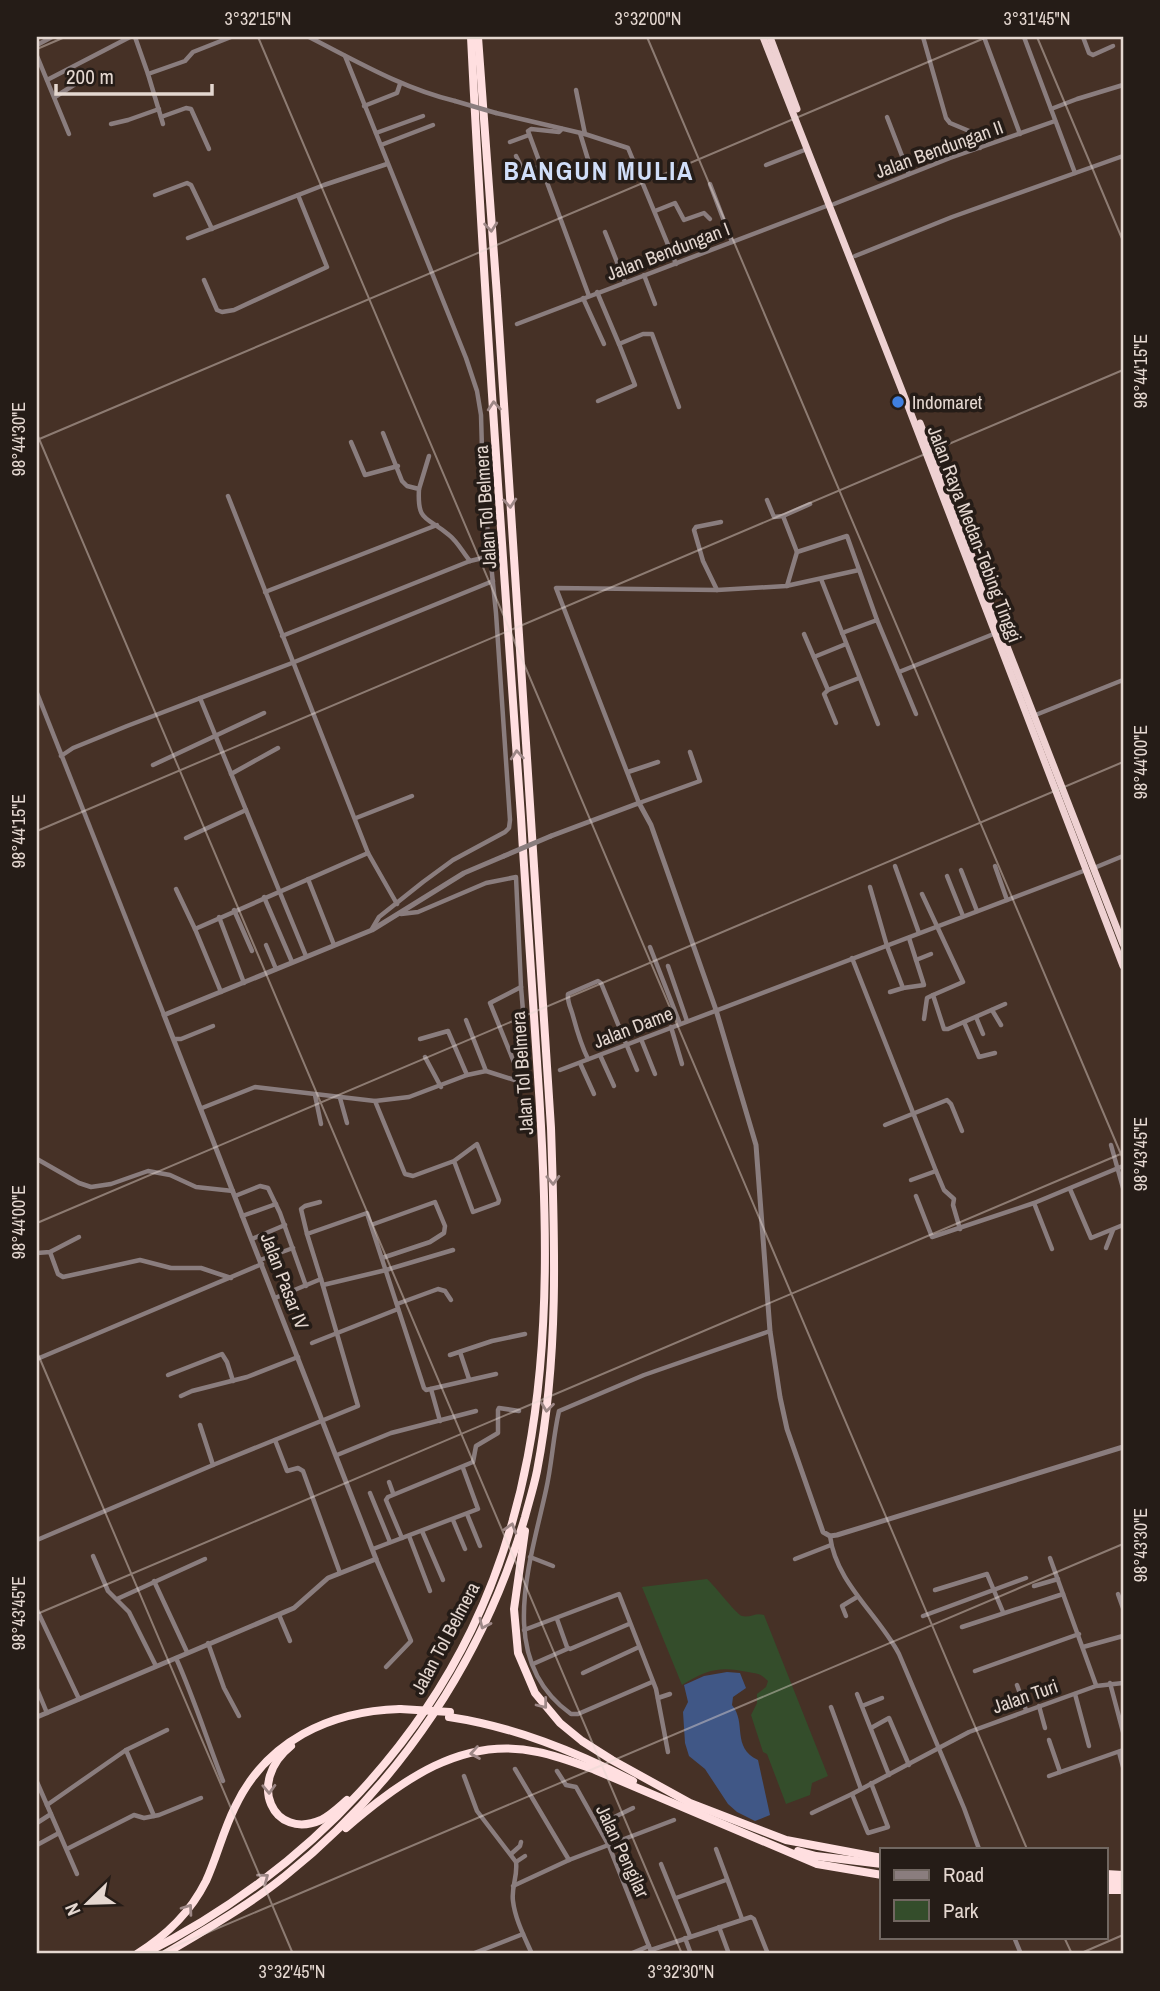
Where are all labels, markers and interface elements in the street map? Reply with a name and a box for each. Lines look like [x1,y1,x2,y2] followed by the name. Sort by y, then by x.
[225,6,291,31] text: 3°32'15"N
[615,6,681,31] text: 3°32'00"N
[1004,6,1070,31] text: 3°31'45"N
[56,52,212,96] scale bar
[66,62,114,91] text: 200 m
[871,114,1007,184] street label: Jalan Bendungan II
[504,153,694,188] district label: BANGUN MULIA
[603,216,733,286] street label: Jalan Bendungan I
[483,222,498,233] one-way arrow
[1128,334,1153,408] text: 98°44'15"E
[912,389,983,415] place label: Indomaret
[890,394,906,410] marker: Indomaret
[486,400,501,411] one-way arrow
[6,402,31,476] text: 98°44'30"E
[922,422,1028,646] street label: Jalan Raya Medan-Tebing Tinggi
[468,444,502,570] street label: Jalan Tol Belmera
[503,498,518,509] one-way arrow
[1128,725,1153,799] text: 98°44'00"E
[509,749,524,760] one-way arrow
[6,794,31,868] text: 98°44'15"E
[590,1000,676,1054] street label: Jalan Dame
[505,1010,539,1136] street label: Jalan Tol Belmera
[1128,1117,1153,1191] text: 98°43'45"E
[545,1174,560,1185] one-way arrow
[6,1185,31,1259] text: 98°44'00"E
[255,1229,316,1334] street label: Jalan Pasar IV
[539,1401,554,1413] one-way arrow
[1128,1508,1153,1582] text: 98°43'30"E
[503,1523,518,1535] one-way arrow
[6,1576,31,1650] text: 98°43'45"E
[405,1577,486,1699] street label: Jalan Tol Belmera
[478,1617,492,1630] one-way arrow
[989,1673,1061,1719] street label: Jalan Turi
[535,1696,548,1709] one-way arrow
[469,1745,480,1760] one-way arrow
[261,1784,276,1795] one-way arrow
[590,1800,656,1902] street label: Jalan Pengilar
[880,1848,1108,1938] legend
[943,1860,984,1889] text: Road
[52,1868,122,1938] north arrow
[256,1874,269,1887] one-way arrow
[943,1896,979,1925] text: Park
[58,1899,87,1920] text: N
[180,1905,192,1917] one-way arrow
[259,1959,325,1984] text: 3°32'45"N
[648,1959,714,1984] text: 3°32'30"N

